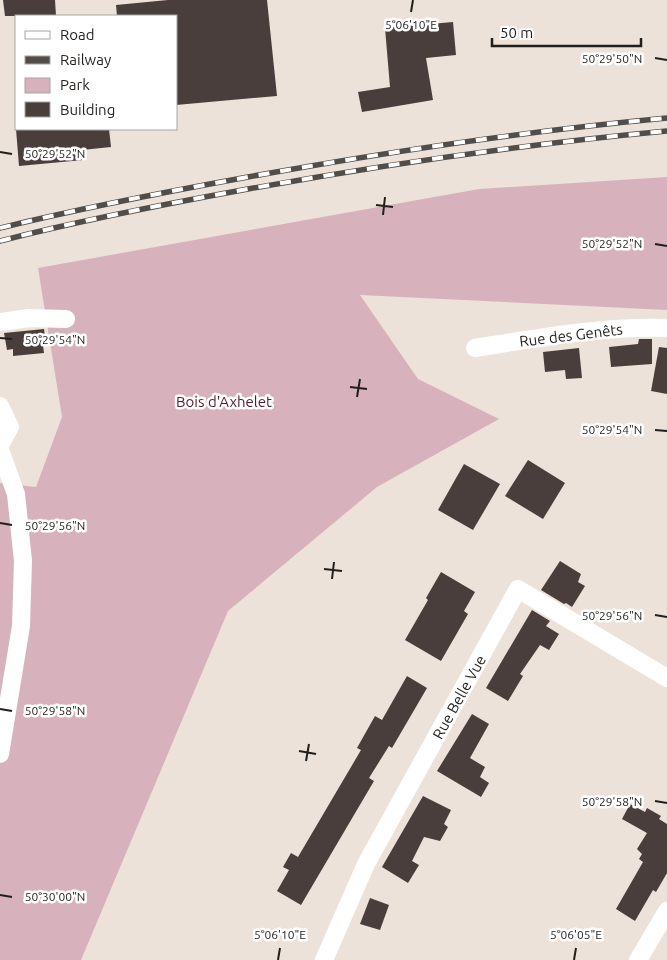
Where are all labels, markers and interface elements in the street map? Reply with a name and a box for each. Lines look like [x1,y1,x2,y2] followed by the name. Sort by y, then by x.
[15,15,178,130] legend
[492,15,641,47] scale bar
[385,18,437,31] text: 5°06'10"E
[500,24,533,41] text: 50 m
[60,26,95,43] text: Road
[60,51,111,68] text: Railway
[582,52,642,65] text: 50°29'50"N
[60,76,90,93] text: Park
[60,101,115,118] text: Building
[25,147,85,160] text: 50°29'52"N
[582,237,642,250] text: 50°29'52"N
[518,320,624,350] street label: Rue des Genêts
[25,333,85,346] text: 50°29'54"N
[176,393,272,410] park label: Bois d'Axhelet
[582,423,642,436] text: 50°29'54"N
[25,519,85,532] text: 50°29'56"N
[582,609,642,622] text: 50°29'56"N
[429,652,489,742] street label: Rue Belle Vue
[25,704,85,717] text: 50°29'58"N
[582,795,642,808] text: 50°29'58"N
[25,890,85,903] text: 50°30'00"N
[254,928,306,941] text: 5°06'10"E
[550,928,602,941] text: 5°06'05"E

